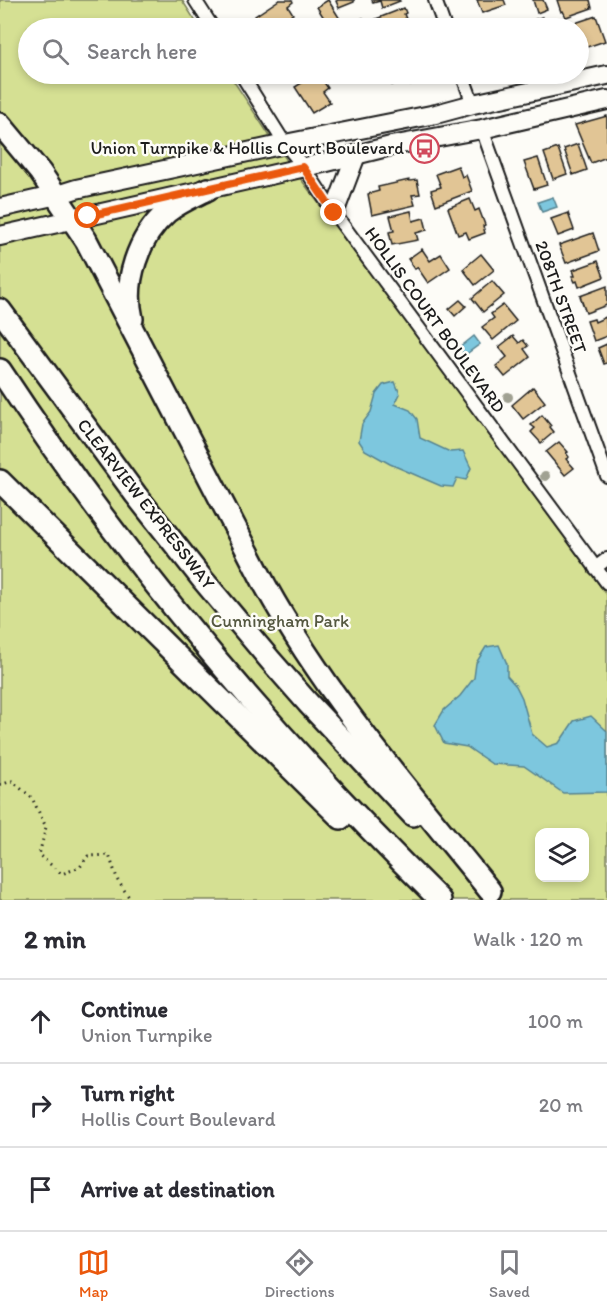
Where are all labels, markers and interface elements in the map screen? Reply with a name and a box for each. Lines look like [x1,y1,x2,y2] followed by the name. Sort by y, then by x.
[18,18,589,84] search box
[39,35,72,68] icon: search
[87,38,197,65] text: Search here
[409,132,441,164] bus stop icon: Union Turnpike & Hollis Court Boulevard
[90,137,404,159] place label: Union Turnpike & Hollis Court Boulevard
[320,199,346,225] route end
[74,202,100,228] route start
[360,223,510,417] street label: HOLLIS COURT BOULEVARD
[530,238,592,356] street label: 208TH STREET
[73,414,220,594] street label: CLEARVIEW EXPRESSWAY
[211,610,349,632] park label: Cunningham Park
[535,828,589,882] map controls
[535,828,589,882] button: layers
[24,923,86,955] text: 2 min
[473,927,583,951] text: Walk · 120 m
[81,996,168,1023] text: Continue
[24,1005,57,1038] icon: ahead
[528,1009,583,1033] text: 100 m
[81,1023,212,1047] text: Union Turnpike
[81,1080,175,1107] text: Turn right
[24,1089,57,1122] icon: right
[539,1093,583,1117] text: 20 m
[81,1107,276,1131] text: Hollis Court Boulevard
[24,1173,57,1206] icon: arrive
[81,1176,275,1203] text: Arrive at destination
[77,1246,110,1301] tab: Map
[264,1246,335,1301] tab: Directions
[489,1246,530,1301] tab: Saved

